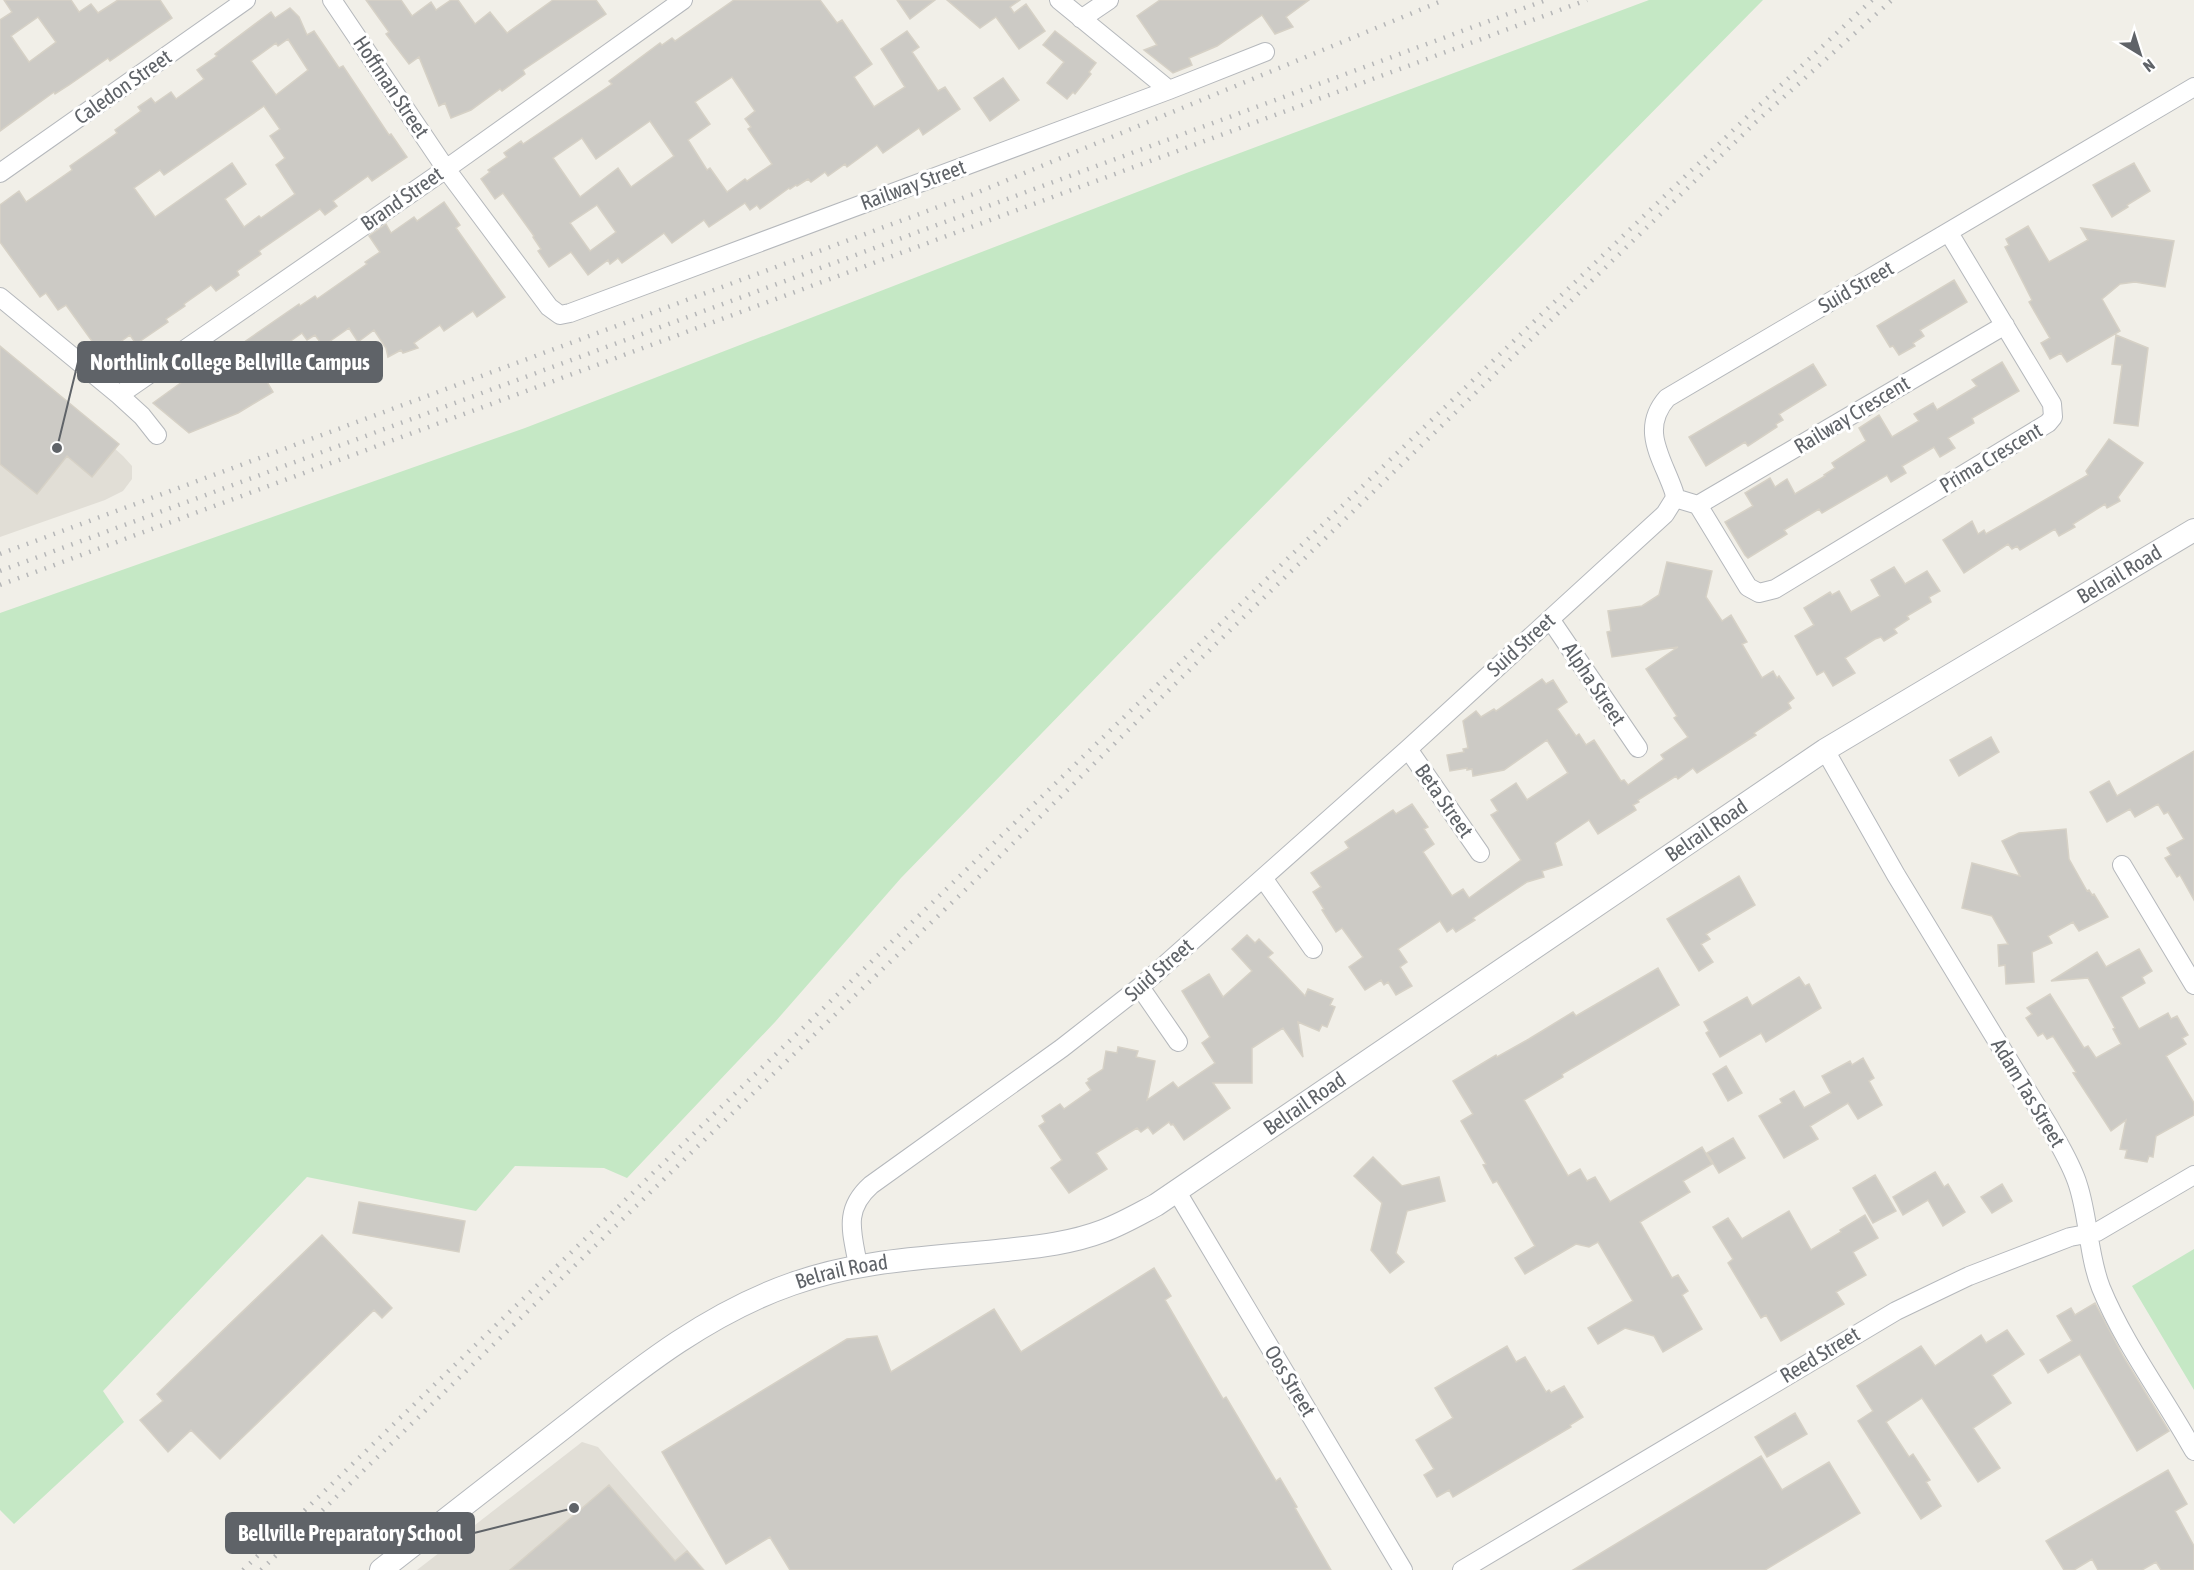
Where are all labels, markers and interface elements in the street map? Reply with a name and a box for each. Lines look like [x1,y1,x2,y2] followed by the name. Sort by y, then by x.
[2110,24,2170,84] north arrow
[349,31,435,142] street label: Hoffman Street
[69,44,176,128] street label: Caledon Street
[2140,56,2159,76] text: N
[857,154,969,214] street label: Railway Street
[356,161,447,235] street label: Brand Street
[1814,255,1897,317] street label: Suid Street
[78,342,382,382] callout: Northlink College Bellville Campus
[90,349,370,375] text: Northlink College Bellville Campus
[1790,370,1913,458] street label: Railway Crescent
[1935,417,2046,497] street label: Prima Crescent
[2072,539,2165,608] street label: Belrail Road
[1482,608,1559,681] street label: Suid Street
[1558,637,1631,729] street label: Alpha Street
[1411,759,1479,842] street label: Beta Street
[1660,793,1752,866] street label: Belrail Road
[1119,933,1197,1005] street label: Suid Street
[1987,1034,2071,1151] street label: Adam Tas Street
[1258,1067,1350,1139] street label: Belrail Road
[792,1249,889,1293] street label: Belrail Road
[1775,1321,1863,1387] street label: Reed Street
[1260,1341,1321,1420] street label: Oos Street
[226,1513,474,1553] callout: Bellville Preparatory School
[238,1520,463,1546] text: Bellville Preparatory School

